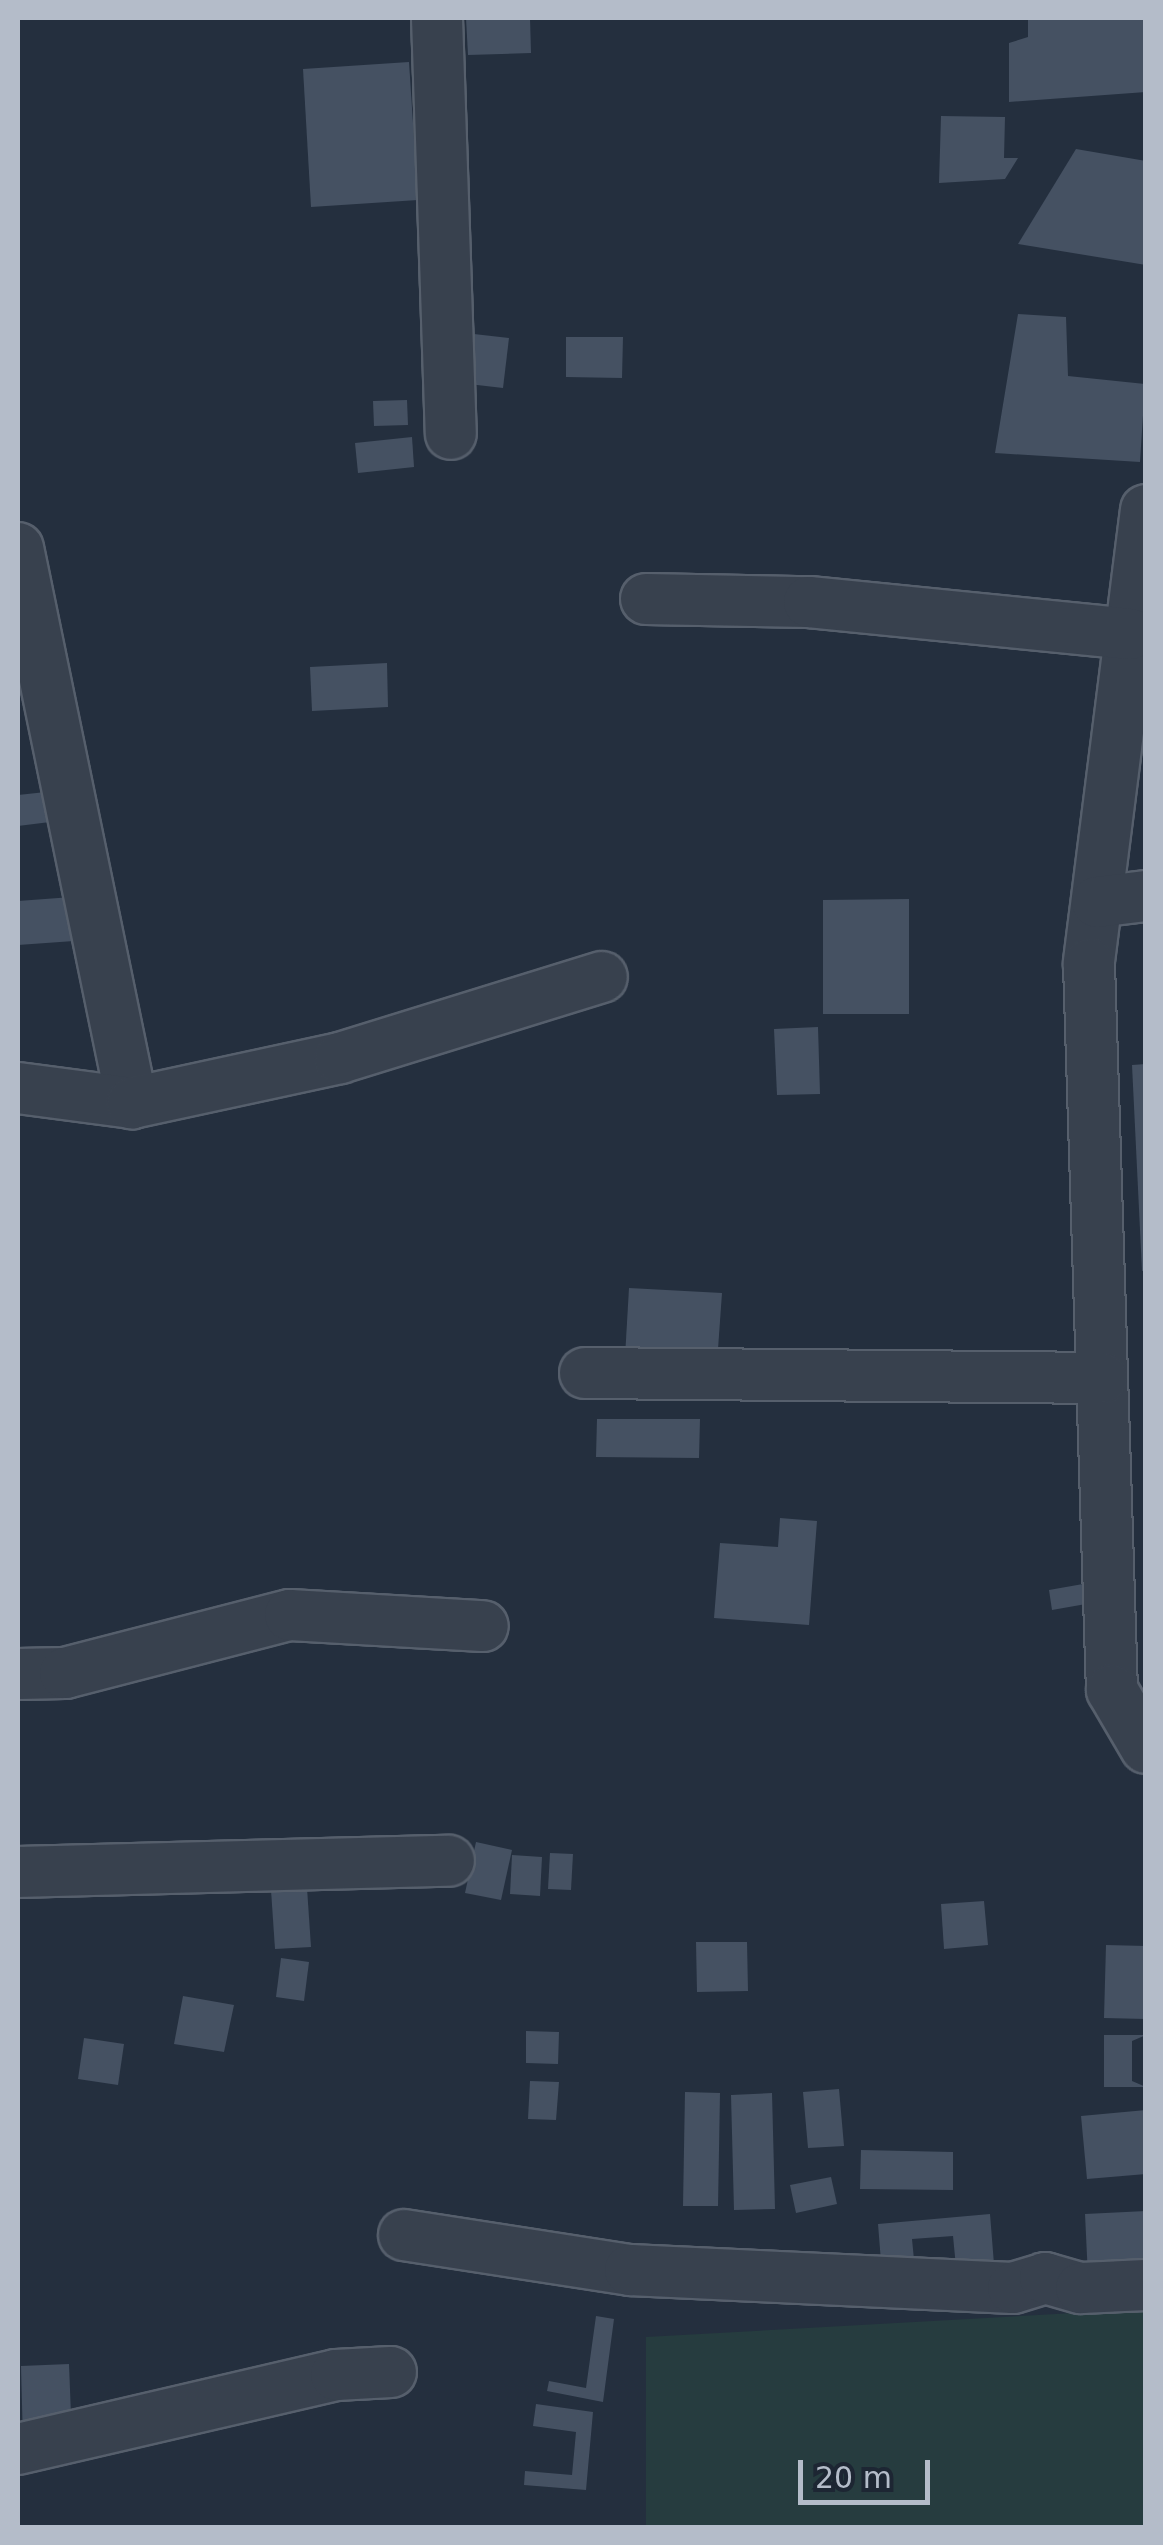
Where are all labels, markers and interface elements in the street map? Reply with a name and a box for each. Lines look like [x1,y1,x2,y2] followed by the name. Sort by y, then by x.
[803,2440,936,2502] scale bar
[815,2460,892,2495] text: 20 m

